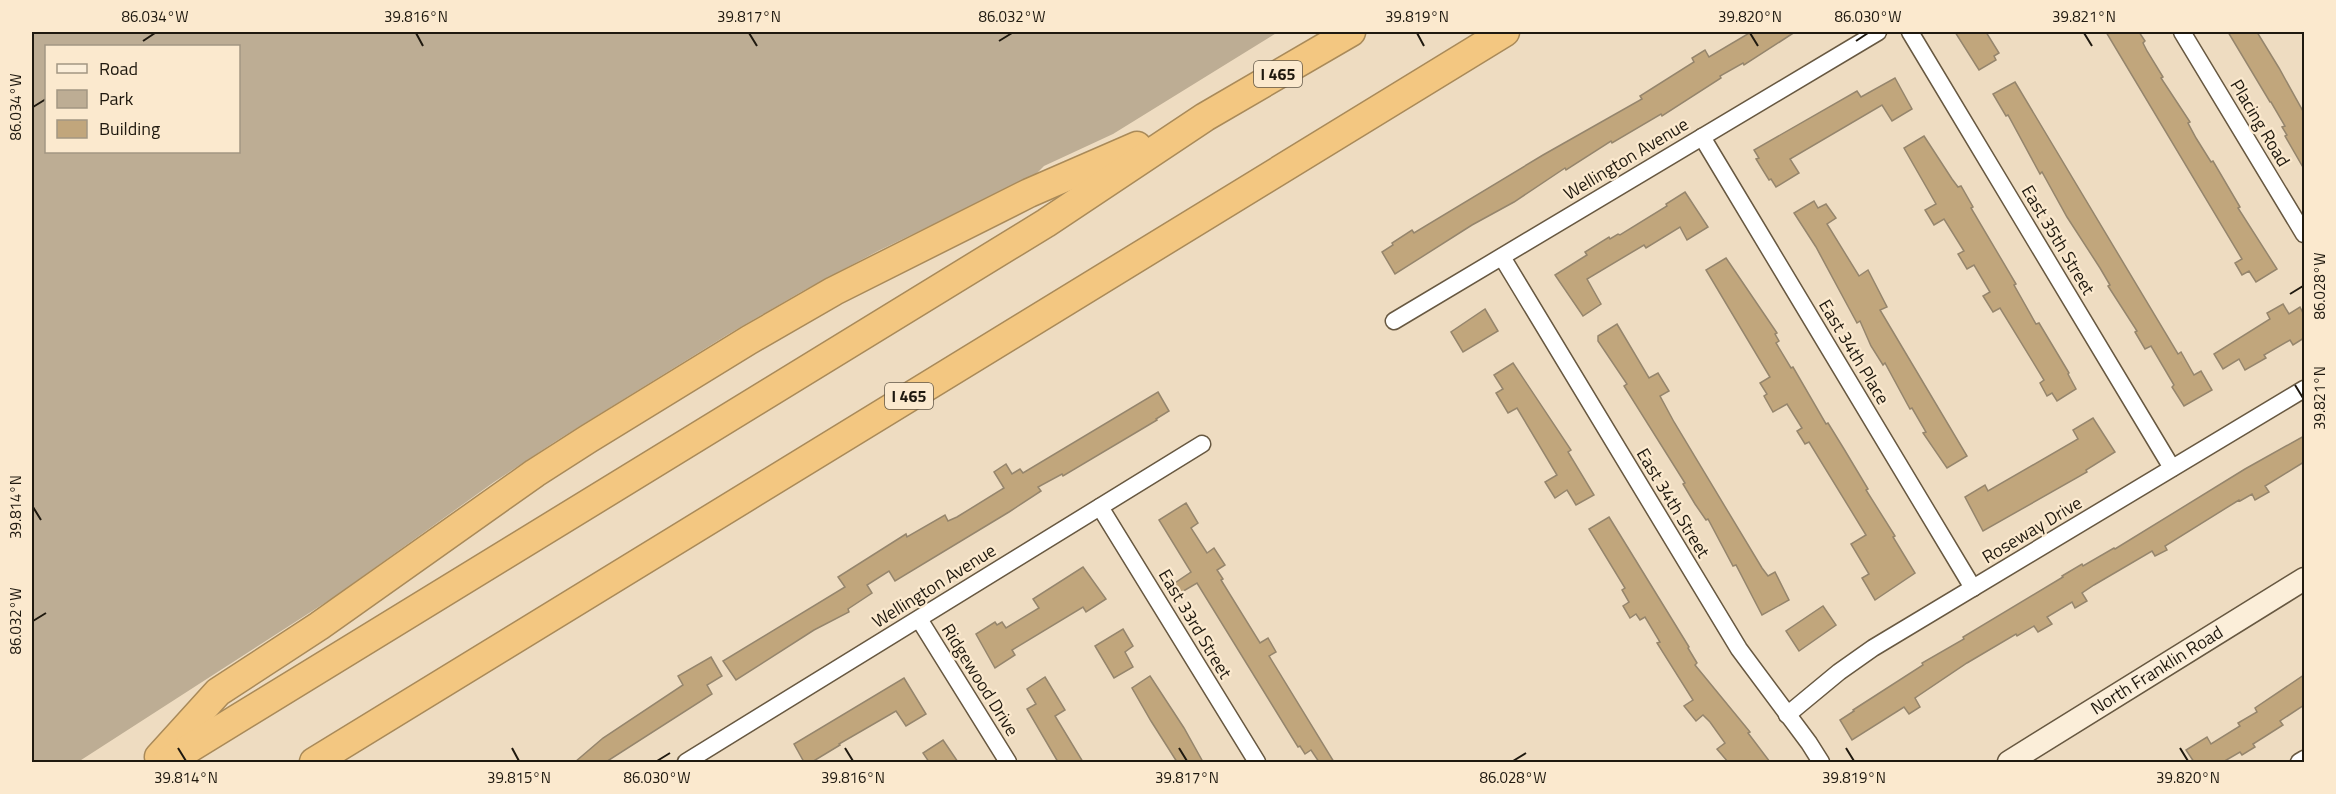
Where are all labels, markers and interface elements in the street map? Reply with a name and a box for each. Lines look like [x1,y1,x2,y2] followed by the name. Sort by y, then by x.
[122,5,188,28] text: 86.034°W
[384,5,448,28] text: 39.816°N
[717,5,781,28] text: 39.817°N
[979,5,1045,28] text: 86.032°W
[1385,5,1449,28] text: 39.819°N
[1718,5,1782,28] text: 39.820°N
[1835,5,1901,28] text: 86.030°W
[2052,5,2116,28] text: 39.821°N
[45,45,240,153] legend
[99,55,138,82] text: Road
[1254,61,1302,87] road number: I 465
[4,74,27,140] text: 86.034°W
[2224,74,2297,171] street label: Placing Road
[99,85,134,112] text: Park
[1558,111,1693,207] street label: Wellington Avenue
[99,115,160,142] text: Building
[2015,180,2102,300] street label: East 35th Street
[2308,253,2331,319] text: 86.028°W
[1812,294,1896,409] street label: East 34th Place
[2308,366,2331,430] text: 39.821°N
[885,383,933,409] road number: I 465
[1630,443,1717,563] street label: East 34th Street
[4,475,27,539] text: 39.814°N
[1977,489,2087,570] street label: Roseway Drive
[867,537,1001,635] street label: Wellington Avenue
[1152,564,1239,684] street label: East 33rd Street
[4,588,27,654] text: 86.032°W
[935,618,1026,741] street label: Ridgewood Drive
[2085,619,2228,721] street label: North Franklin Road
[154,766,218,789] text: 39.814°N
[487,766,551,789] text: 39.815°N
[624,766,690,789] text: 86.030°W
[821,766,885,789] text: 39.816°N
[1155,766,1219,789] text: 39.817°N
[1480,766,1546,789] text: 86.028°W
[1822,766,1886,789] text: 39.819°N
[2156,766,2220,789] text: 39.820°N

